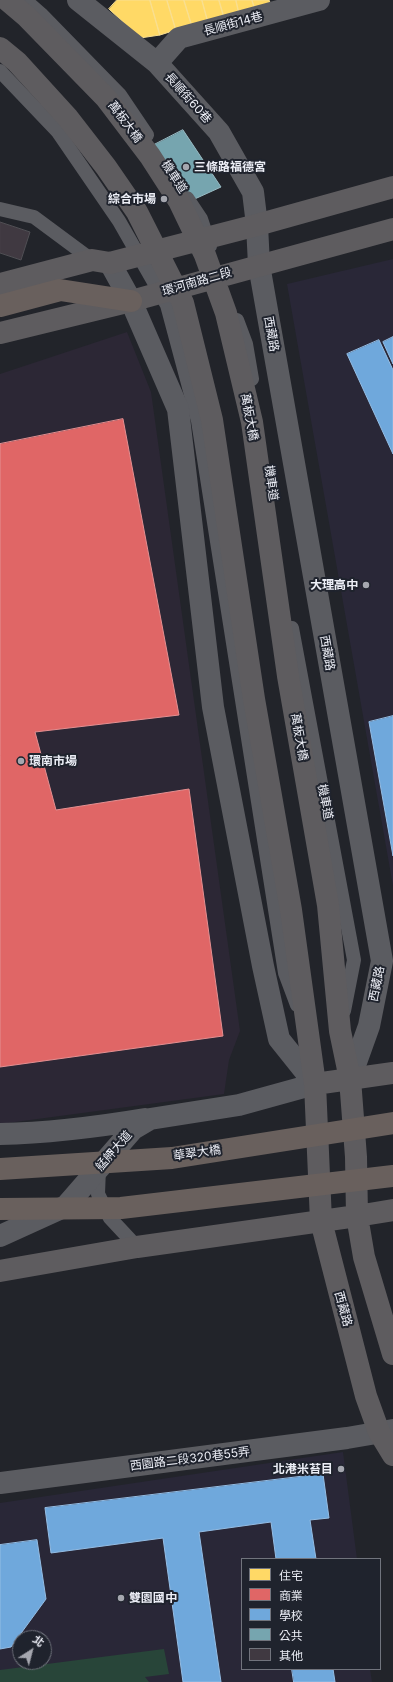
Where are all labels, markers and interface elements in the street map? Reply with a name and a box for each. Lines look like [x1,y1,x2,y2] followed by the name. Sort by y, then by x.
[202,9,264,39] street label: 長順街14巷
[162,70,214,126] street label: 長順街60巷
[105,98,145,146] street label: 萬板大橋
[158,158,190,196] street label: 機車道
[194,160,266,174] place label: 三條路福德宮
[181,162,191,172] marker: 三條路福德宮
[108,192,156,206] place label: 綜合市場
[159,194,169,204] marker: 綜合市場
[160,265,234,299] street label: 環河南路二段
[261,315,281,353] street label: 西藏路
[237,392,261,442] street label: 萬板大橋
[261,464,281,502] street label: 機車道
[310,578,358,592] place label: 大理高中
[361,580,371,590] marker: 大理高中
[317,634,337,672] street label: 西藏路
[288,712,310,762] street label: 萬板大橋
[29,754,77,768] place label: 環南市場
[16,756,26,766] marker: 環南市場
[314,783,336,821] street label: 機車道
[366,965,388,1003] street label: 西藏路
[93,1128,135,1174] street label: 艋舺大道
[172,1143,222,1163] street label: 華翠大橋
[331,1290,355,1328] street label: 西藏路
[129,1444,251,1474] street label: 西園路二段320巷55弄
[273,1462,333,1476] place label: 北港米苔目
[336,1464,346,1474] marker: 北港米苔目
[241,1558,381,1670] legend
[279,1568,303,1583] text: 住宅
[279,1588,303,1603] text: 商業
[129,1591,177,1605] place label: 雙園國中
[116,1593,126,1603] marker: 雙園國中
[279,1608,303,1623] text: 學校
[279,1628,303,1643] text: 公共
[12,1630,52,1670] north arrow
[30,1632,47,1650] text: 北
[279,1648,303,1663] text: 其他

